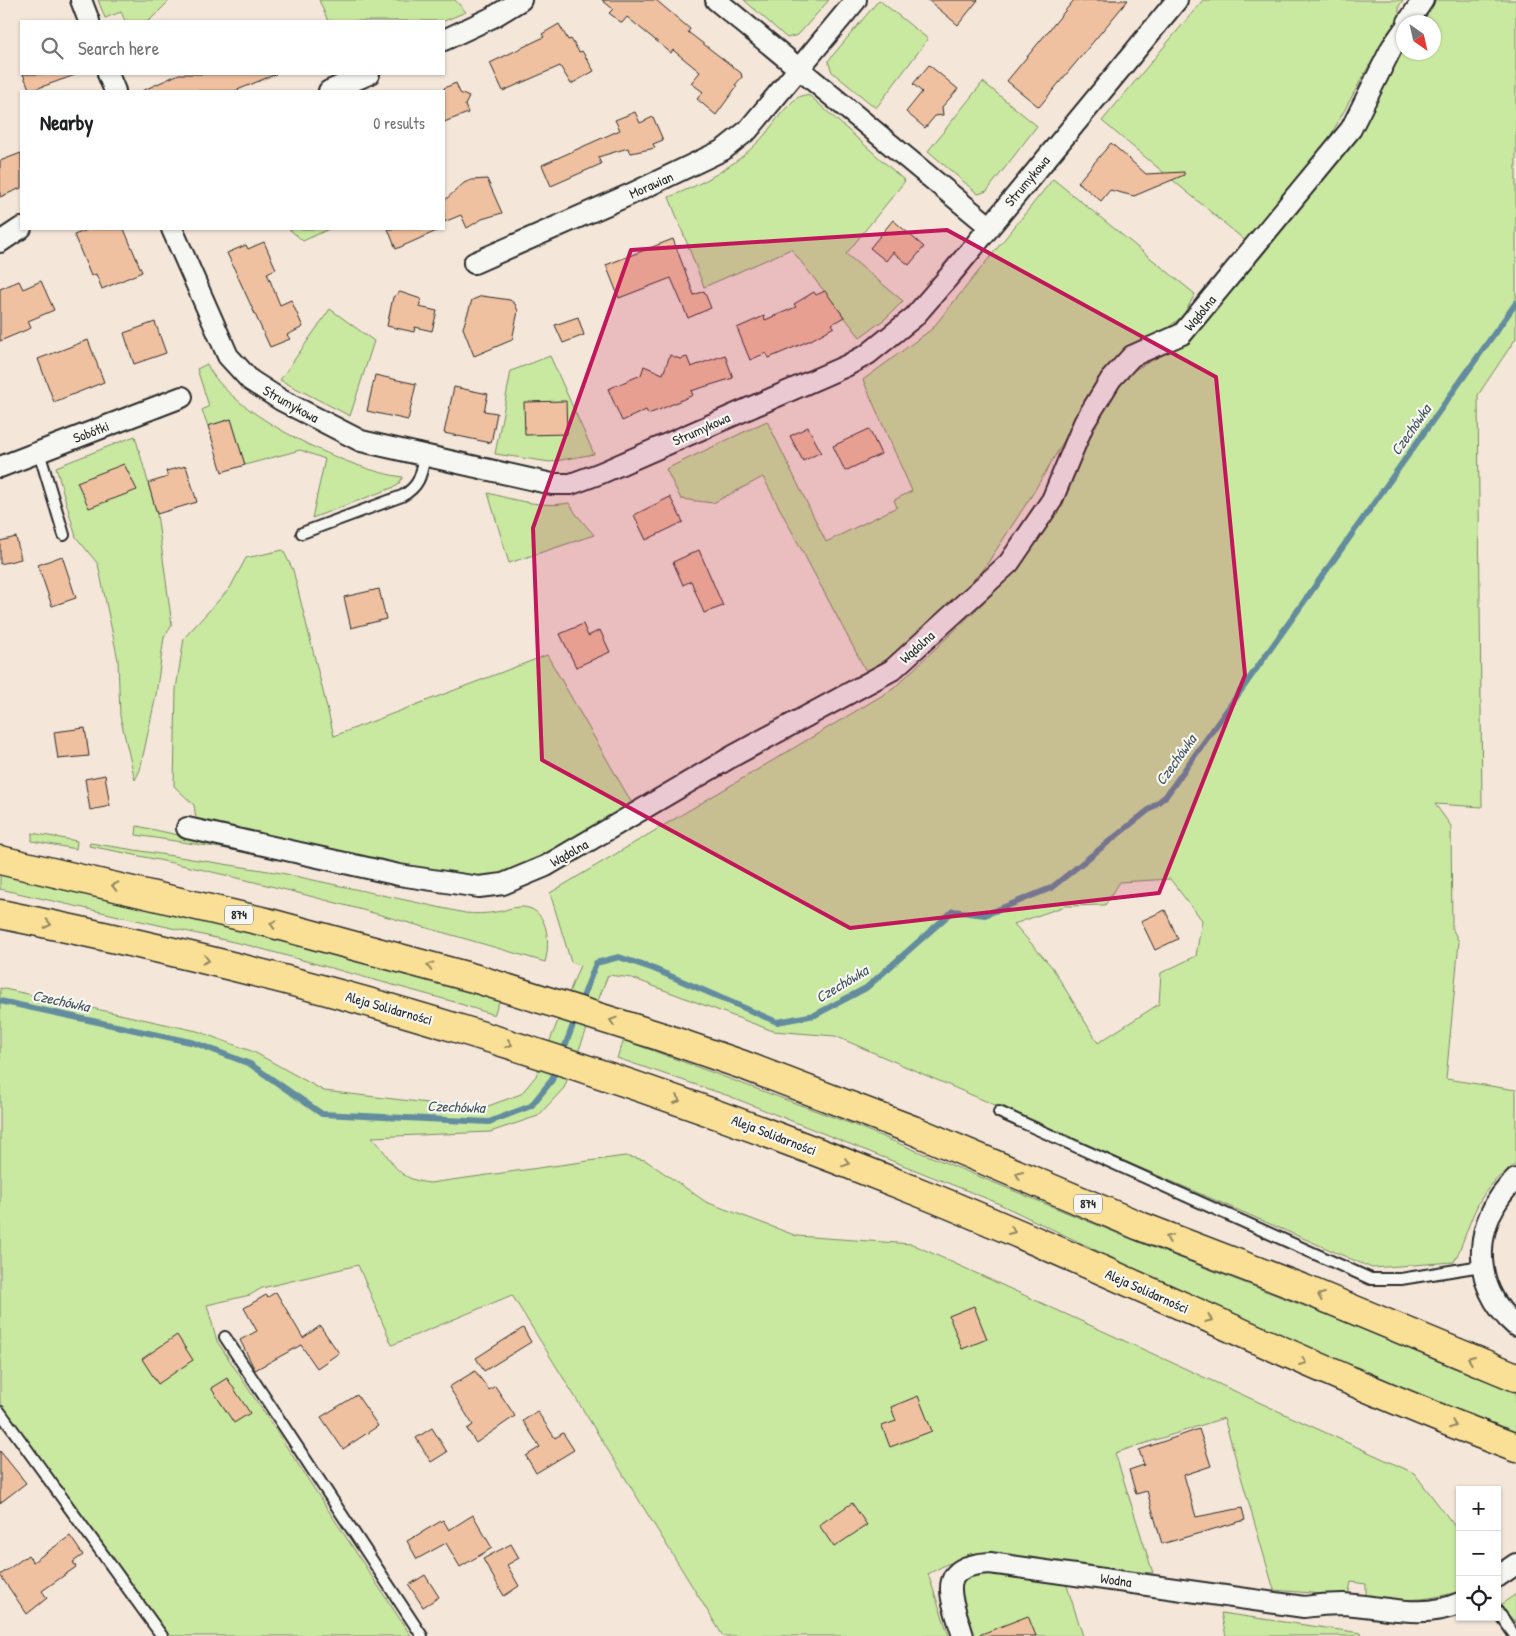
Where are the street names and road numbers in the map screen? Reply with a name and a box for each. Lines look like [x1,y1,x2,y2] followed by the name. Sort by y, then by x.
[1000,151,1055,211] street label: Strumykowa
[626,166,676,203] street label: Morawian
[1179,290,1220,335] street label: Wądolna
[259,380,323,428] street label: Strumykowa
[669,407,733,451] street label: Strumykowa
[70,416,112,447] street label: Sobótki
[895,626,939,667] street label: Wądolna
[546,834,592,871] street label: Wądolna
[225,906,253,924] road number: 874
[343,986,435,1030] street label: Aleja Solidarności
[729,1110,819,1160] street label: Aleja Solidarności
[1074,1194,1102,1214] road number: 874
[1102,1264,1192,1318] street label: Aleja Solidarności
[1099,1568,1134,1591] street label: Wodna

